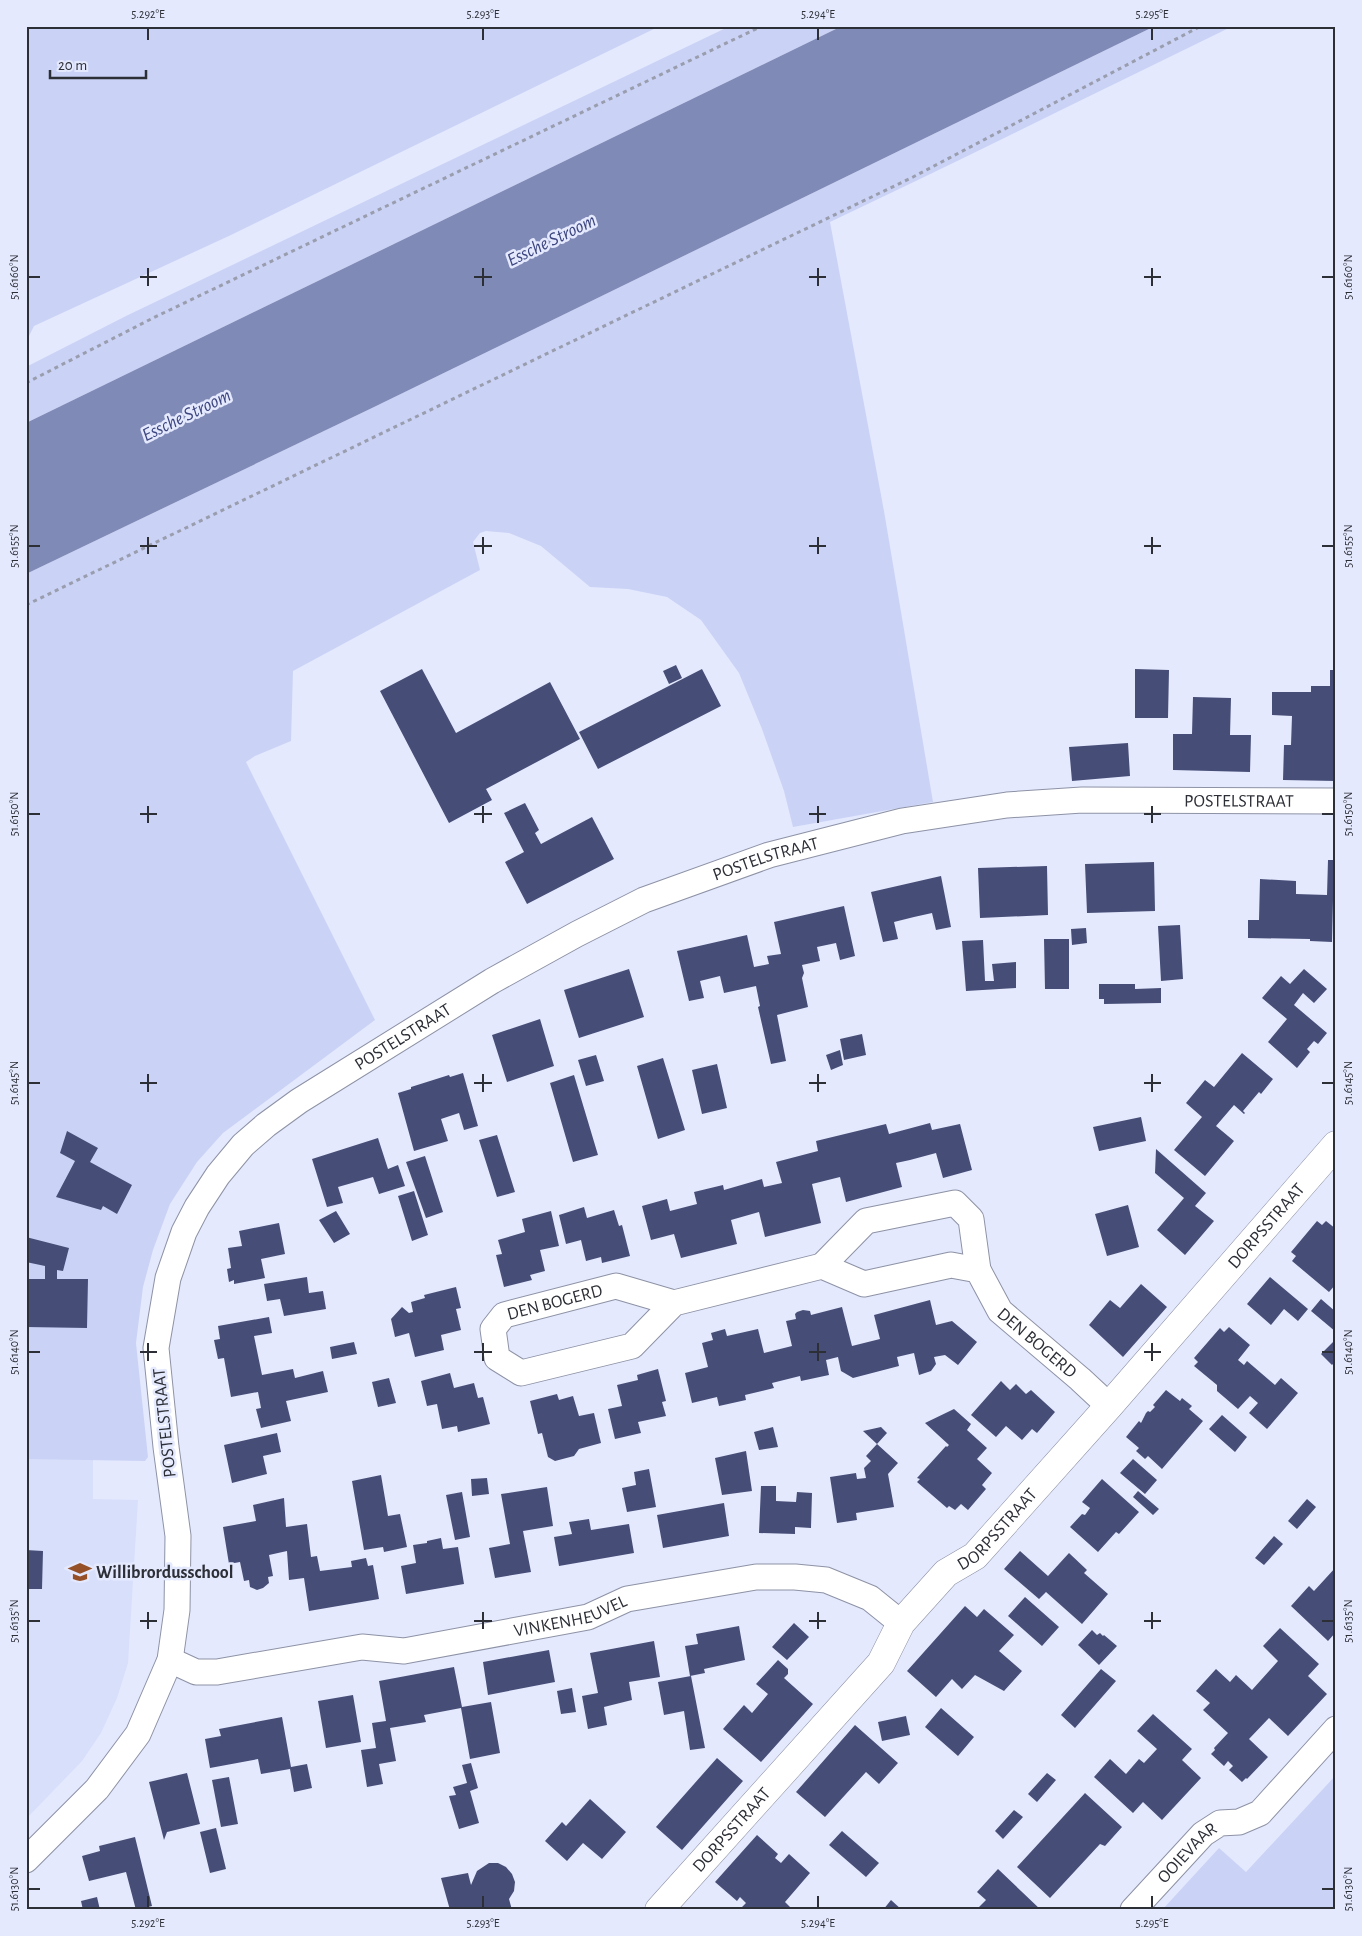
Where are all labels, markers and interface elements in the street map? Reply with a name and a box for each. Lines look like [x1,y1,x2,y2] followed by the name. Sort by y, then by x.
[131,8,165,20] text: 5.292°E
[466,8,500,20] text: 5.293°E
[801,8,835,20] text: 5.294°E
[1135,8,1169,20] text: 5.295°E
[50,48,146,80] scale bar
[58,58,87,73] text: 20 m
[504,211,599,270] water label: Essche Stroom
[8,254,20,300] text: 51.6160°N
[1342,254,1354,300] text: 51.6160°N
[139,386,234,445] water label: Essche Stroom
[8,524,20,568] text: 51.6155°N
[1342,524,1354,568] text: 51.6155°N
[8,792,20,836] text: 51.6150°N
[1184,792,1294,811] street label: POSTELSTRAAT
[1342,792,1354,836] text: 51.6150°N
[711,835,821,884] street label: POSTELSTRAAT
[352,1001,455,1074] street label: POSTELSTRAAT
[8,1061,20,1105] text: 51.6145°N
[1342,1061,1354,1105] text: 51.6145°N
[1225,1180,1309,1272] street label: DORPSSTRAAT
[505,1282,604,1324] street label: DEN BOGERD
[993,1305,1080,1382] street label: DEN BOGERD
[8,1329,20,1375] text: 51.6140°N
[1342,1329,1354,1375] text: 51.6140°N
[150,1367,180,1478] street label: POSTELSTRAAT
[955,1485,1041,1574] street label: DORPSSTRAAT
[67,1559,93,1585] school or university icon: Willibrordusschool
[96,1564,233,1582] place label: Willibrordusschool
[512,1592,630,1641] street label: VINKENHEUVEL
[8,1599,20,1643] text: 51.6135°N
[1342,1599,1354,1643] text: 51.6135°N
[690,1785,774,1876] street label: DORPSSTRAAT
[1155,1820,1220,1887] street label: OOIEVAAR
[8,1867,20,1911] text: 51.6130°N
[1342,1867,1354,1911] text: 51.6130°N
[131,1917,165,1929] text: 5.292°E
[466,1917,500,1929] text: 5.293°E
[801,1917,835,1929] text: 5.294°E
[1135,1917,1169,1929] text: 5.295°E

